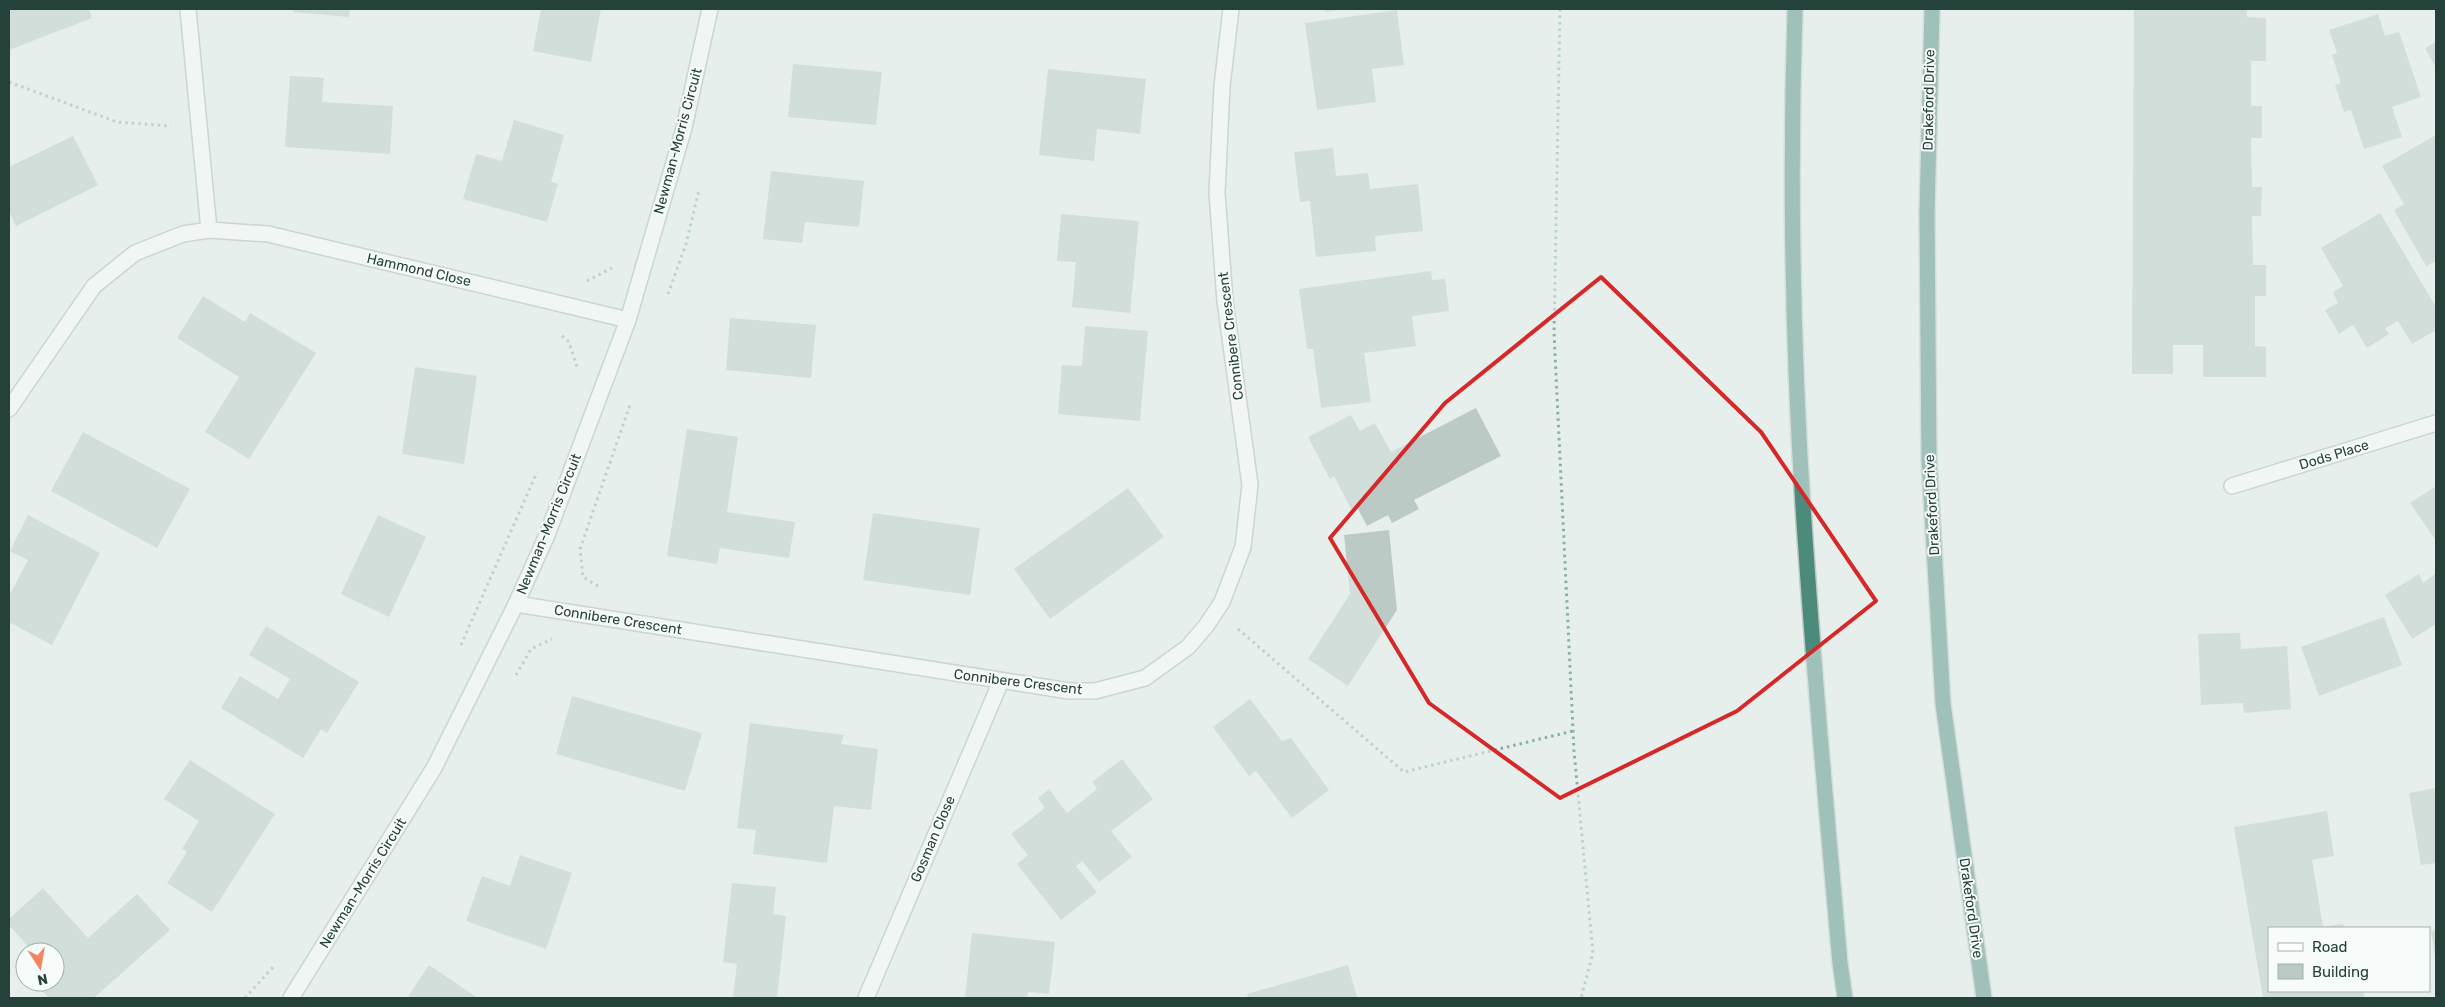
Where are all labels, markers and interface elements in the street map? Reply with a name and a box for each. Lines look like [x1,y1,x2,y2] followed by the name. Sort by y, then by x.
[1920,49,1938,151] street label: Drakeford Drive
[650,66,706,216] street label: Newman-Morris Circuit
[365,250,473,290] street label: Hammond Close
[1215,270,1247,401] street label: Connibere Crescent
[2297,436,2371,474] street label: Dods Place
[513,451,585,597] street label: Newman-Morris Circuit
[1921,454,1943,556] street label: Drakeford Drive
[553,601,684,639] street label: Connibere Crescent
[953,666,1084,698] street label: Connibere Crescent
[907,793,959,885] street label: Gosman Close
[316,814,410,951] street label: Newman-Morris Circuit
[1956,857,1986,959] street label: Drakeford Drive
[2268,927,2430,992] legend
[2312,938,2348,956] text: Road
[15,942,65,992] north arrow
[2312,963,2369,981] text: Building
[36,970,49,989] text: N

